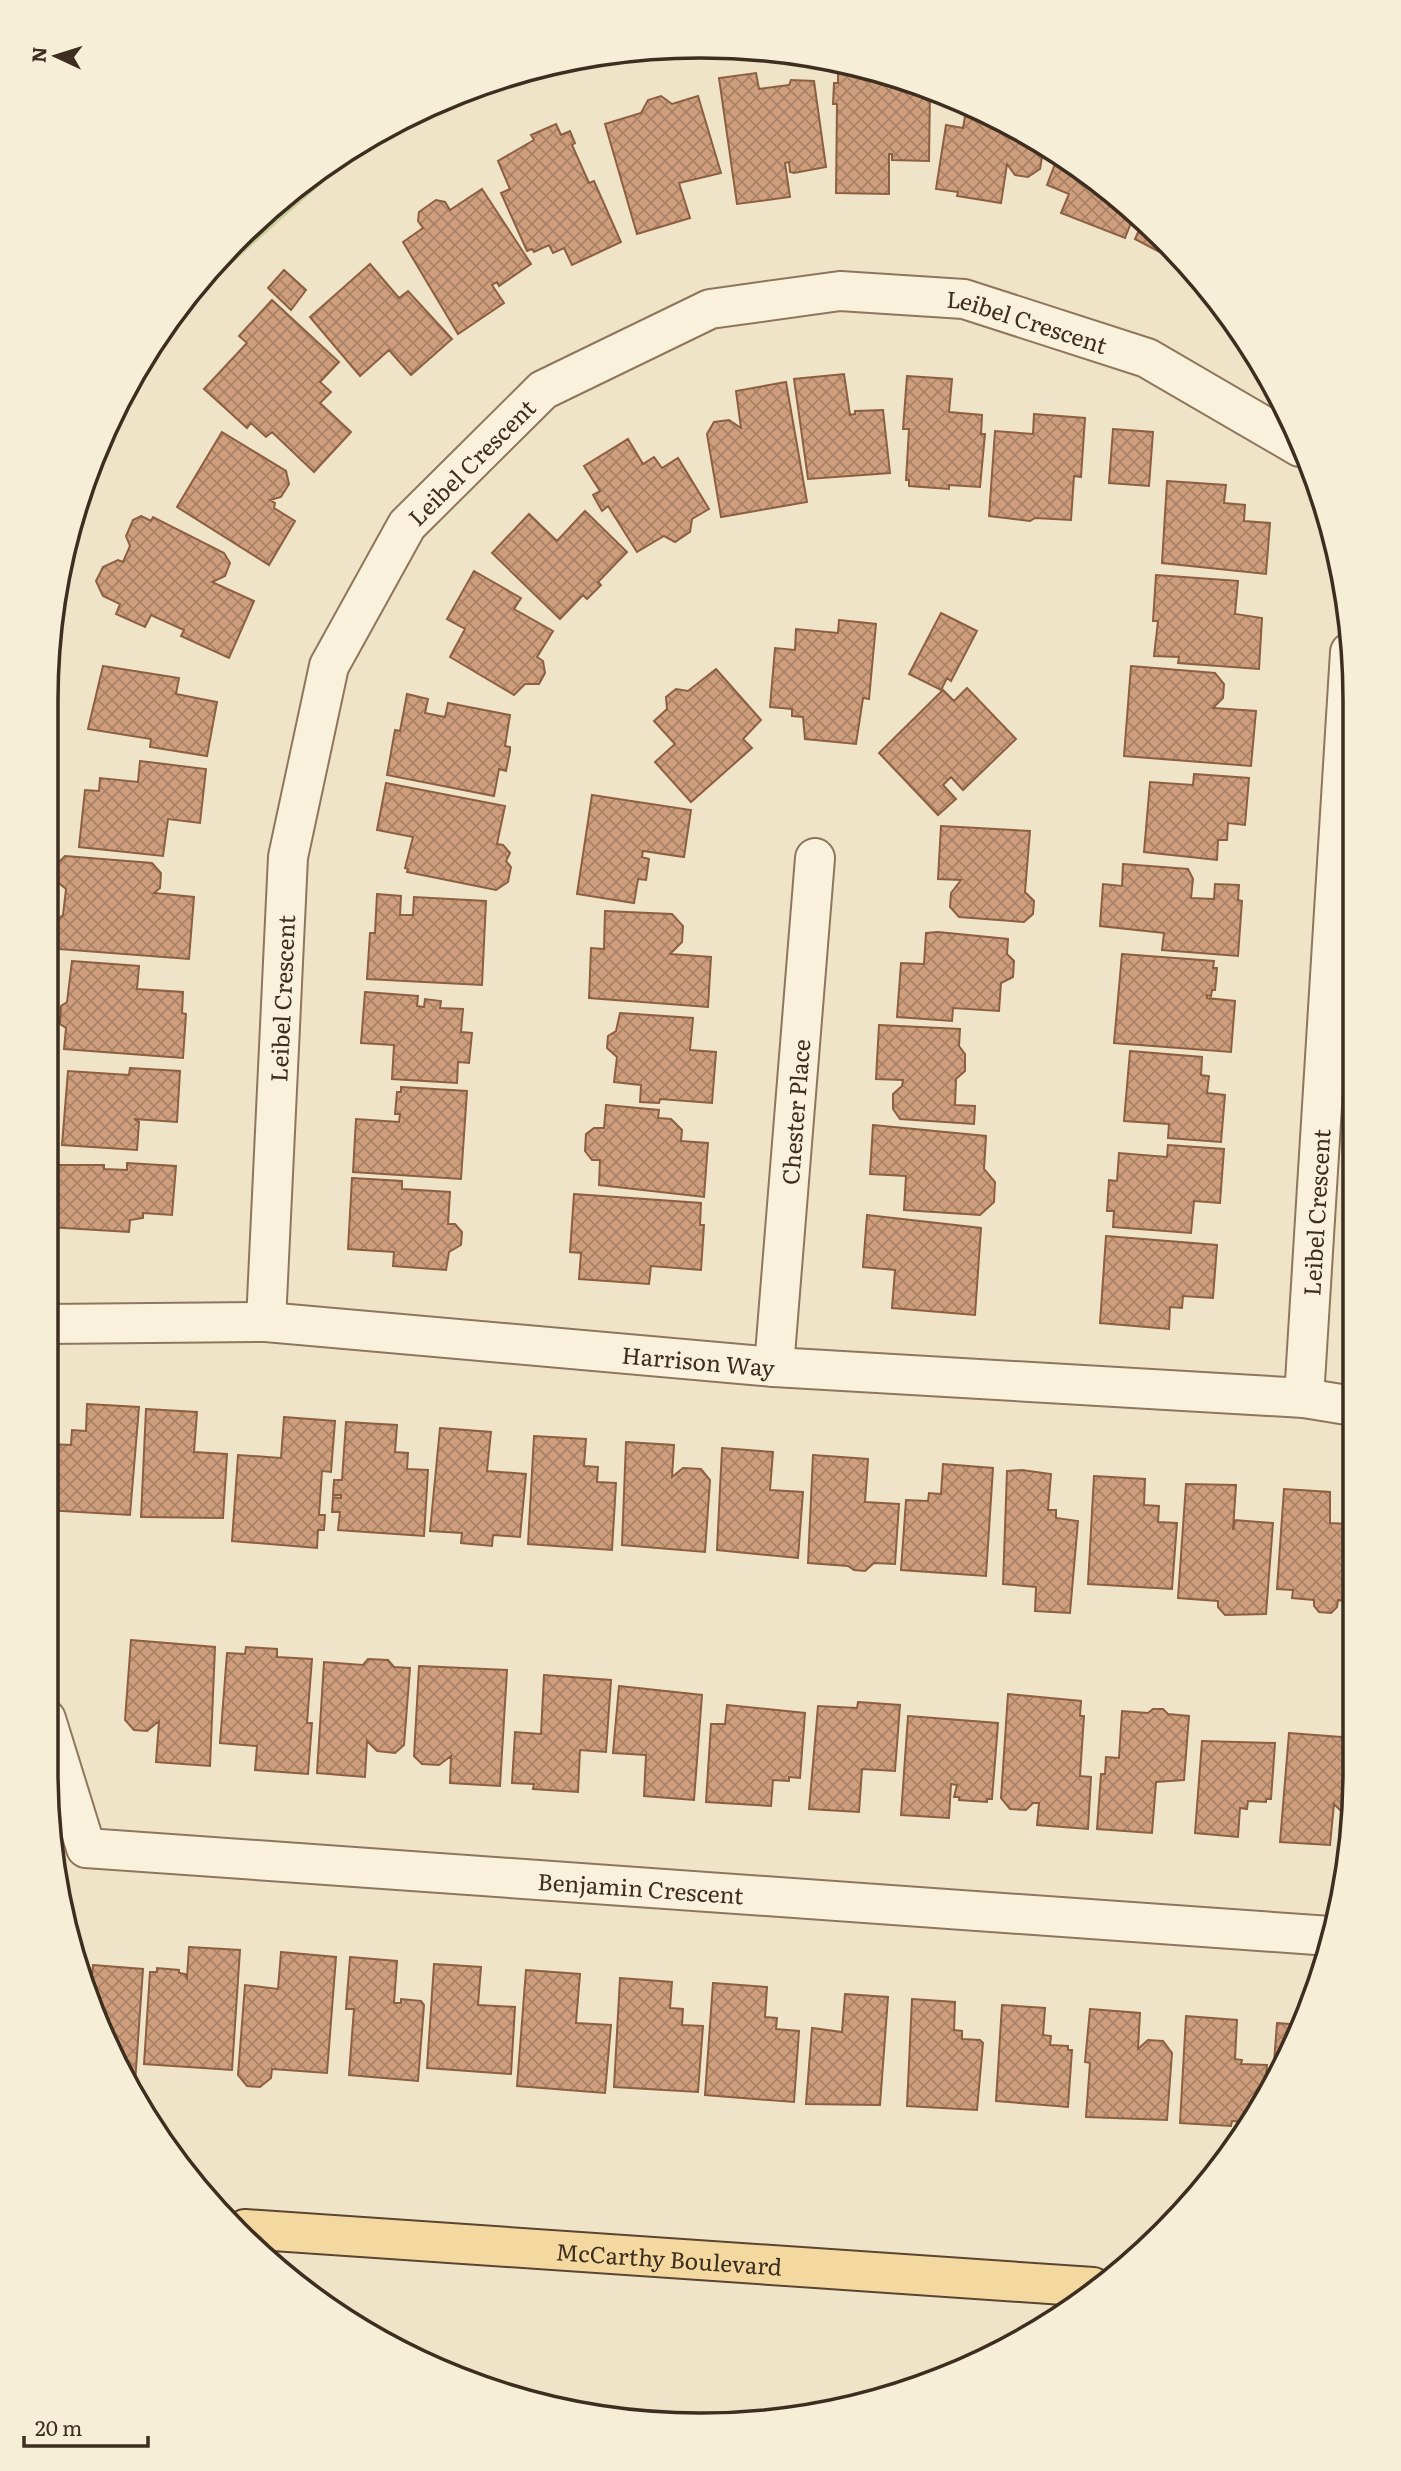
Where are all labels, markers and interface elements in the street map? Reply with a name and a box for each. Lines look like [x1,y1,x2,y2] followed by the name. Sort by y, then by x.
[21,21,91,91] north arrow
[24,46,53,64] text: N
[946,281,1113,361] street label: Leibel Crescent
[400,390,543,533] street label: Leibel Crescent
[260,913,302,1083] street label: Leibel Crescent
[772,1037,817,1186] street label: Chester Place
[1293,1127,1338,1297] street label: Leibel Crescent
[620,1337,777,1384] street label: Harrison Way
[536,1863,745,1912] street label: Benjamin Crescent
[555,2233,783,2283] street label: McCarthy Boulevard
[24,2404,149,2448] scale bar
[35,2411,82,2442] text: 20 m

